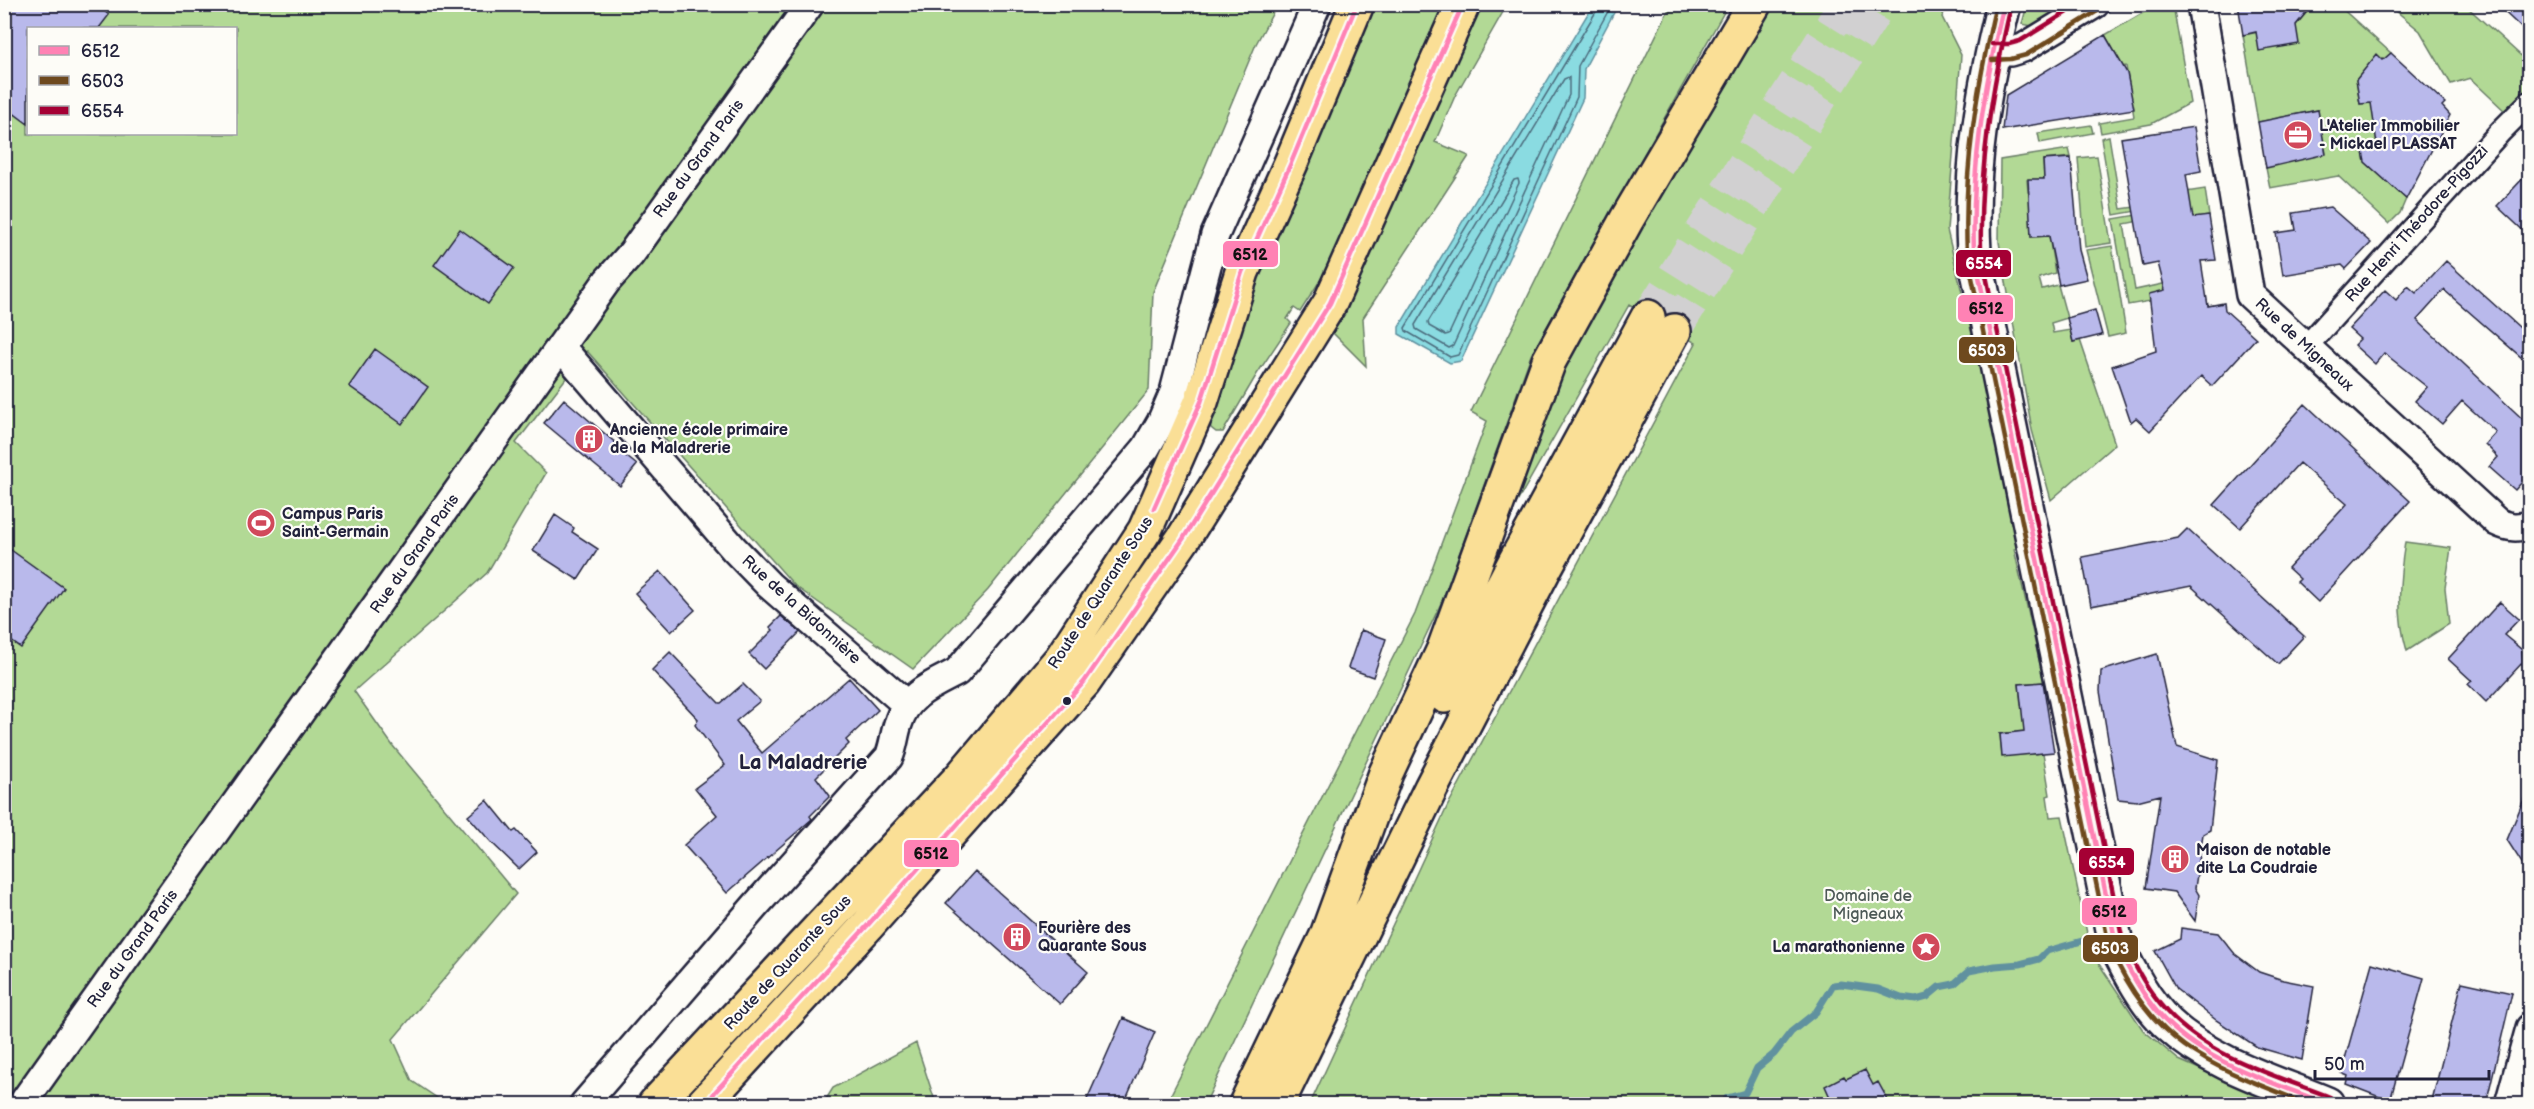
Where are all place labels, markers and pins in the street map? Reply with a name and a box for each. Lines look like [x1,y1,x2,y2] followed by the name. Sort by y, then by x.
[2319,117,2460,154] place label: L'Atelier Immobilier - Mickael PLASSAT
[2282,119,2314,151] office icon: L'Atelier Immobilier - Mickael PLASSAT
[609,421,788,458] place label: Ancienne école primaire de la Maladrerie
[573,423,605,455] building icon: Ancienne école primaire de la Maladrerie
[282,505,389,542] place label: Campus Paris Saint-Germain
[245,507,277,539] sports icon: Campus Paris Saint-Germain
[1061,695,1073,707] unlabelled marker
[2196,841,2331,878] place label: Maison de notable dite La Coudraie
[2159,843,2191,875] building icon: Maison de notable dite La Coudraie
[1038,919,1147,956] place label: Fourière des Quarante Sous
[1001,921,1033,953] building icon: Fourière des Quarante Sous
[1910,931,1942,963] place icon: La marathonienne
[1772,938,1905,957] place label: La marathonienne

